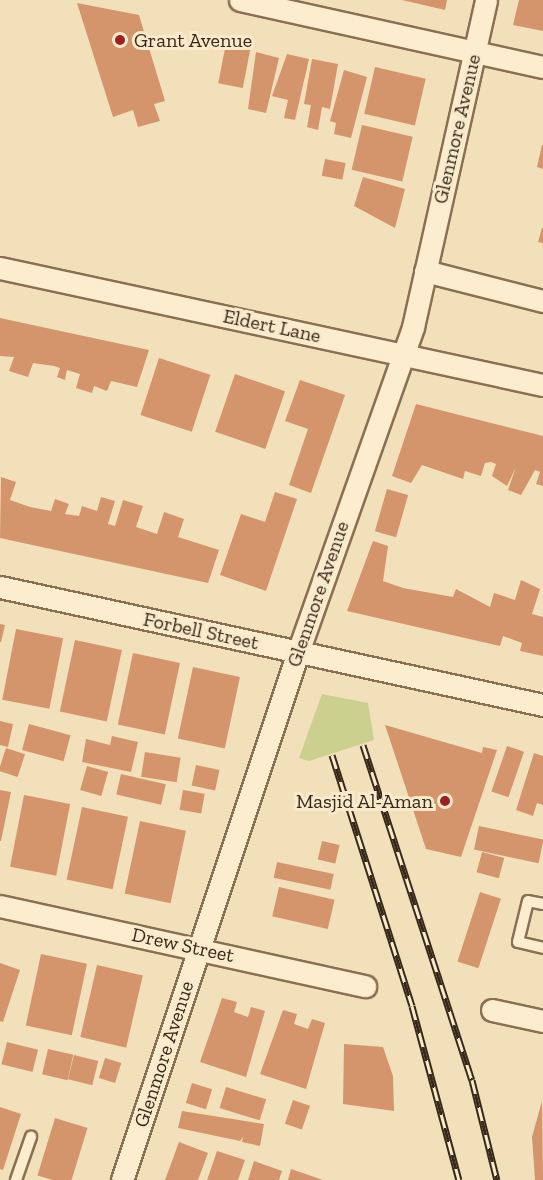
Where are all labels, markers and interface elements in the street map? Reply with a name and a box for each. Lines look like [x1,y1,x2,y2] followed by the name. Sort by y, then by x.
[134,28,253,52] place label: Grant Avenue
[111,31,129,49] marker: Grant Avenue
[428,52,486,206] street label: Glenmore Avenue
[221,304,323,348] street label: Eldert Lane
[282,518,354,670] street label: Glenmore Avenue
[141,607,261,655] street label: Forbell Street
[295,789,433,813] place label: Masjid Al-Aman
[438,794,452,808] marker: Masjid Al-Aman
[130,922,236,968] street label: Drew Street
[129,977,199,1131] street label: Glenmore Avenue

